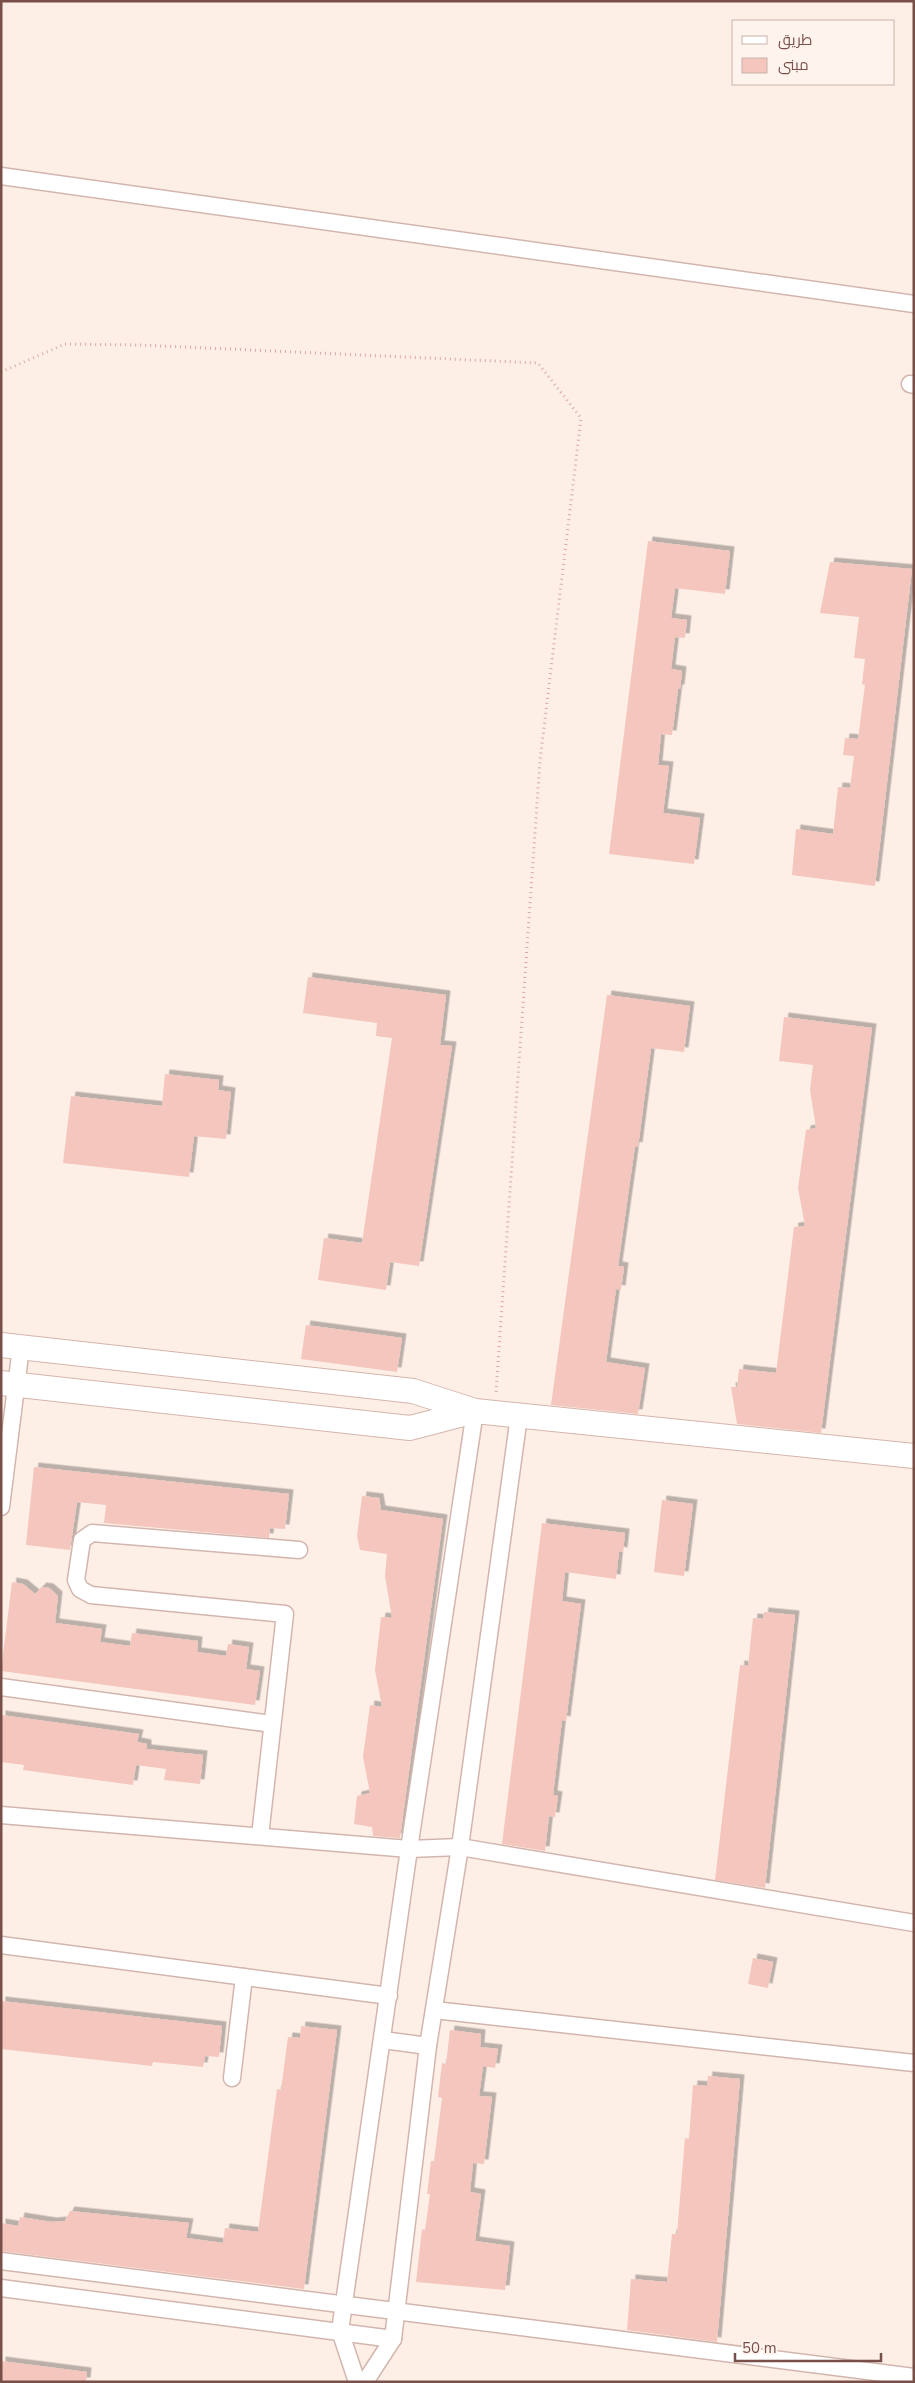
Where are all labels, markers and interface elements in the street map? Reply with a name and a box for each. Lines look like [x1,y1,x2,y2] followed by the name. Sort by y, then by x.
[732,20,895,85] legend
[778,30,812,50] text: طريق
[778,55,809,75] text: مبنى
[735,2330,881,2362] scale bar
[742,2338,777,2358] text: 50 m

